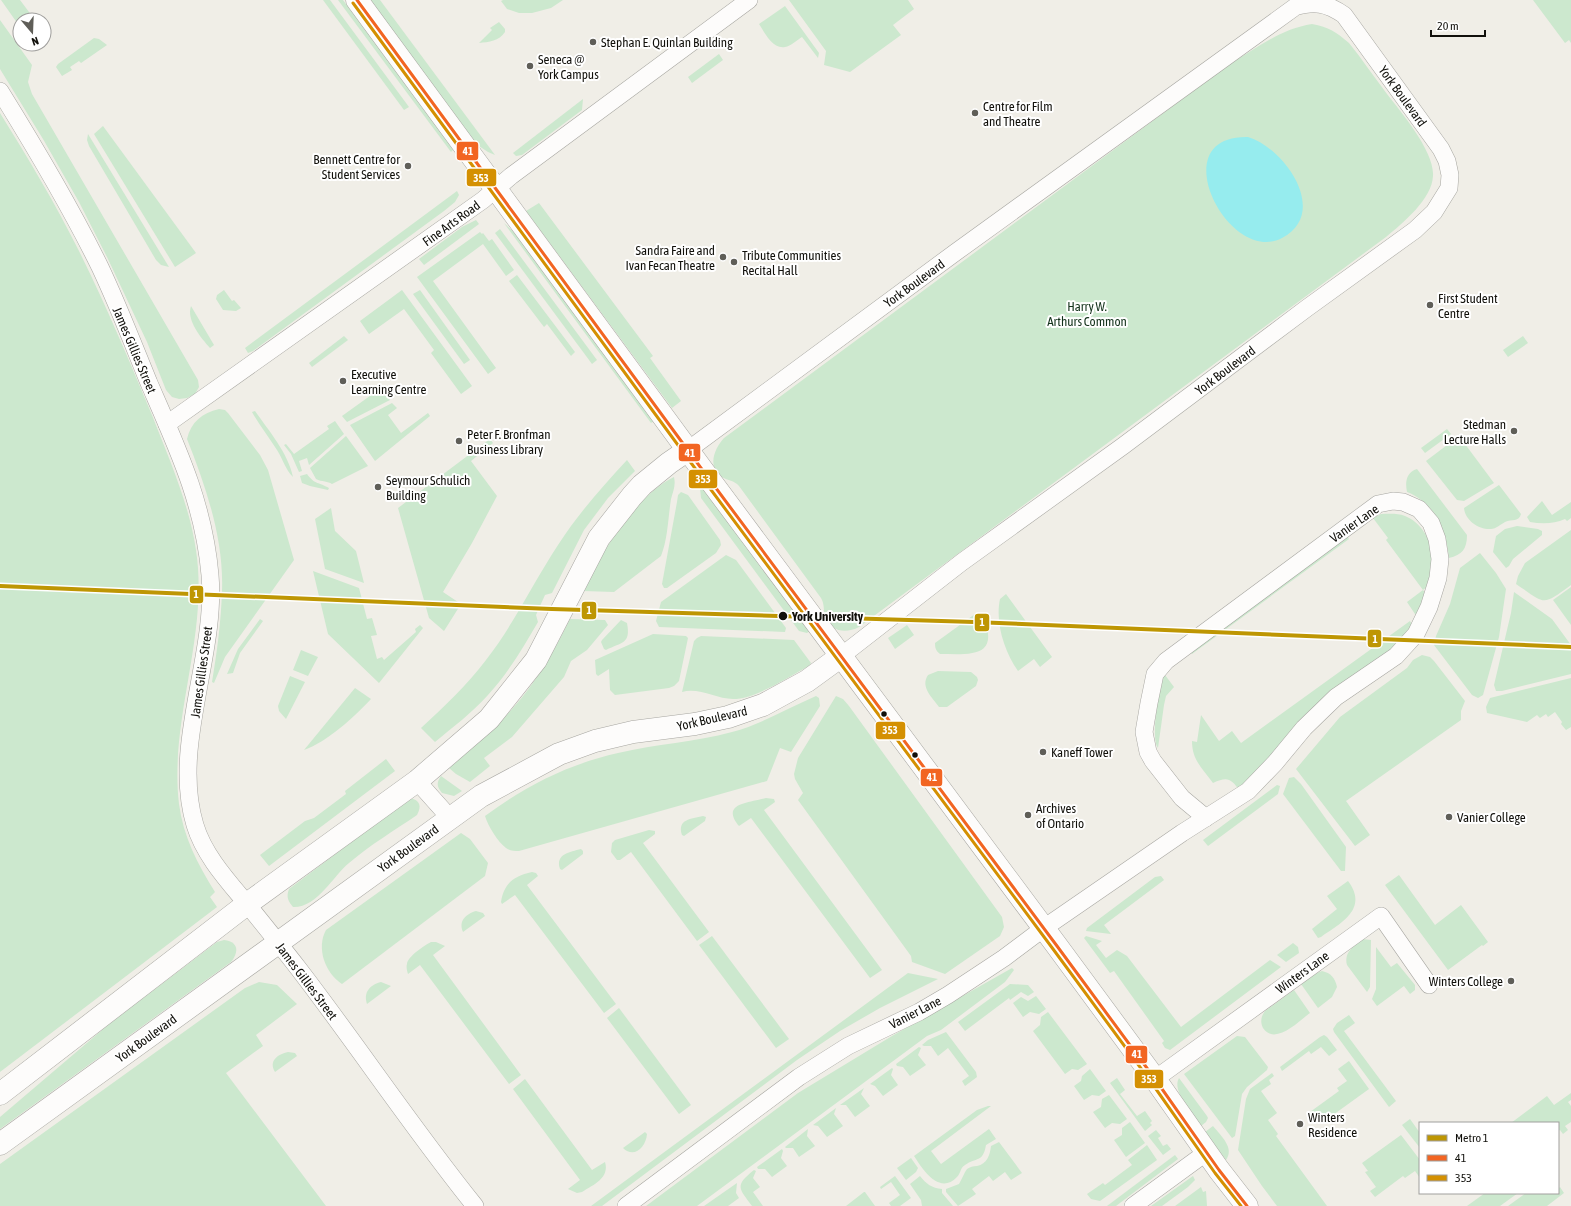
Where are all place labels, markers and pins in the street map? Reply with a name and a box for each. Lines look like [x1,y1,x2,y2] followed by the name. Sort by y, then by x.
[601,35,733,50] place label: Stephan E. Quinlan Building
[588,37,598,47] marker: Stephan E. Quinlan Building
[538,52,599,82] place label: Seneca @ York Campus
[525,61,535,71] marker: Seneca @ York Campus
[983,99,1053,129] place label: Centre for Film and Theatre
[970,108,980,118] marker: Centre for Film and Theatre
[313,152,400,182] place label: Bennett Centre for Student Services
[403,161,413,171] marker: Bennett Centre for Student Services
[625,243,715,273] place label: Sandra Faire and Ivan Fecan Theatre
[742,248,841,278] place label: Tribute Communities Recital Hall
[718,252,728,262] marker: Sandra Faire and Ivan Fecan Theatre
[729,257,739,267] marker: Tribute Communities Recital Hall
[1438,291,1498,321] place label: First Student Centre
[1425,300,1435,310] marker: First Student Centre
[351,367,426,397] place label: Executive Learning Centre
[338,376,348,386] marker: Executive Learning Centre
[1444,417,1506,447] place label: Stedman Lecture Halls
[1509,426,1519,436] marker: Stedman Lecture Halls
[467,427,551,457] place label: Peter F. Bronfman Business Library
[454,436,464,446] marker: Peter F. Bronfman Business Library
[386,473,470,503] place label: Seymour Schulich Building
[373,482,383,492] marker: Seymour Schulich Building
[791,609,864,624] place label: York University
[777,610,789,622] marker: York University
[879,709,889,719] unlabelled marker
[1051,745,1113,760] place label: Kaneff Tower
[1038,747,1048,757] marker: Kaneff Tower
[910,750,920,760] unlabelled marker
[1036,801,1084,831] place label: Archives of Ontario
[1023,810,1033,820] marker: Archives of Ontario
[1457,810,1526,825] place label: Vanier College
[1444,812,1454,822] marker: Vanier College
[1429,974,1503,989] place label: Winters College
[1506,976,1516,986] marker: Winters College
[1308,1110,1357,1140] place label: Winters Residence
[1295,1119,1305,1129] marker: Winters Residence

